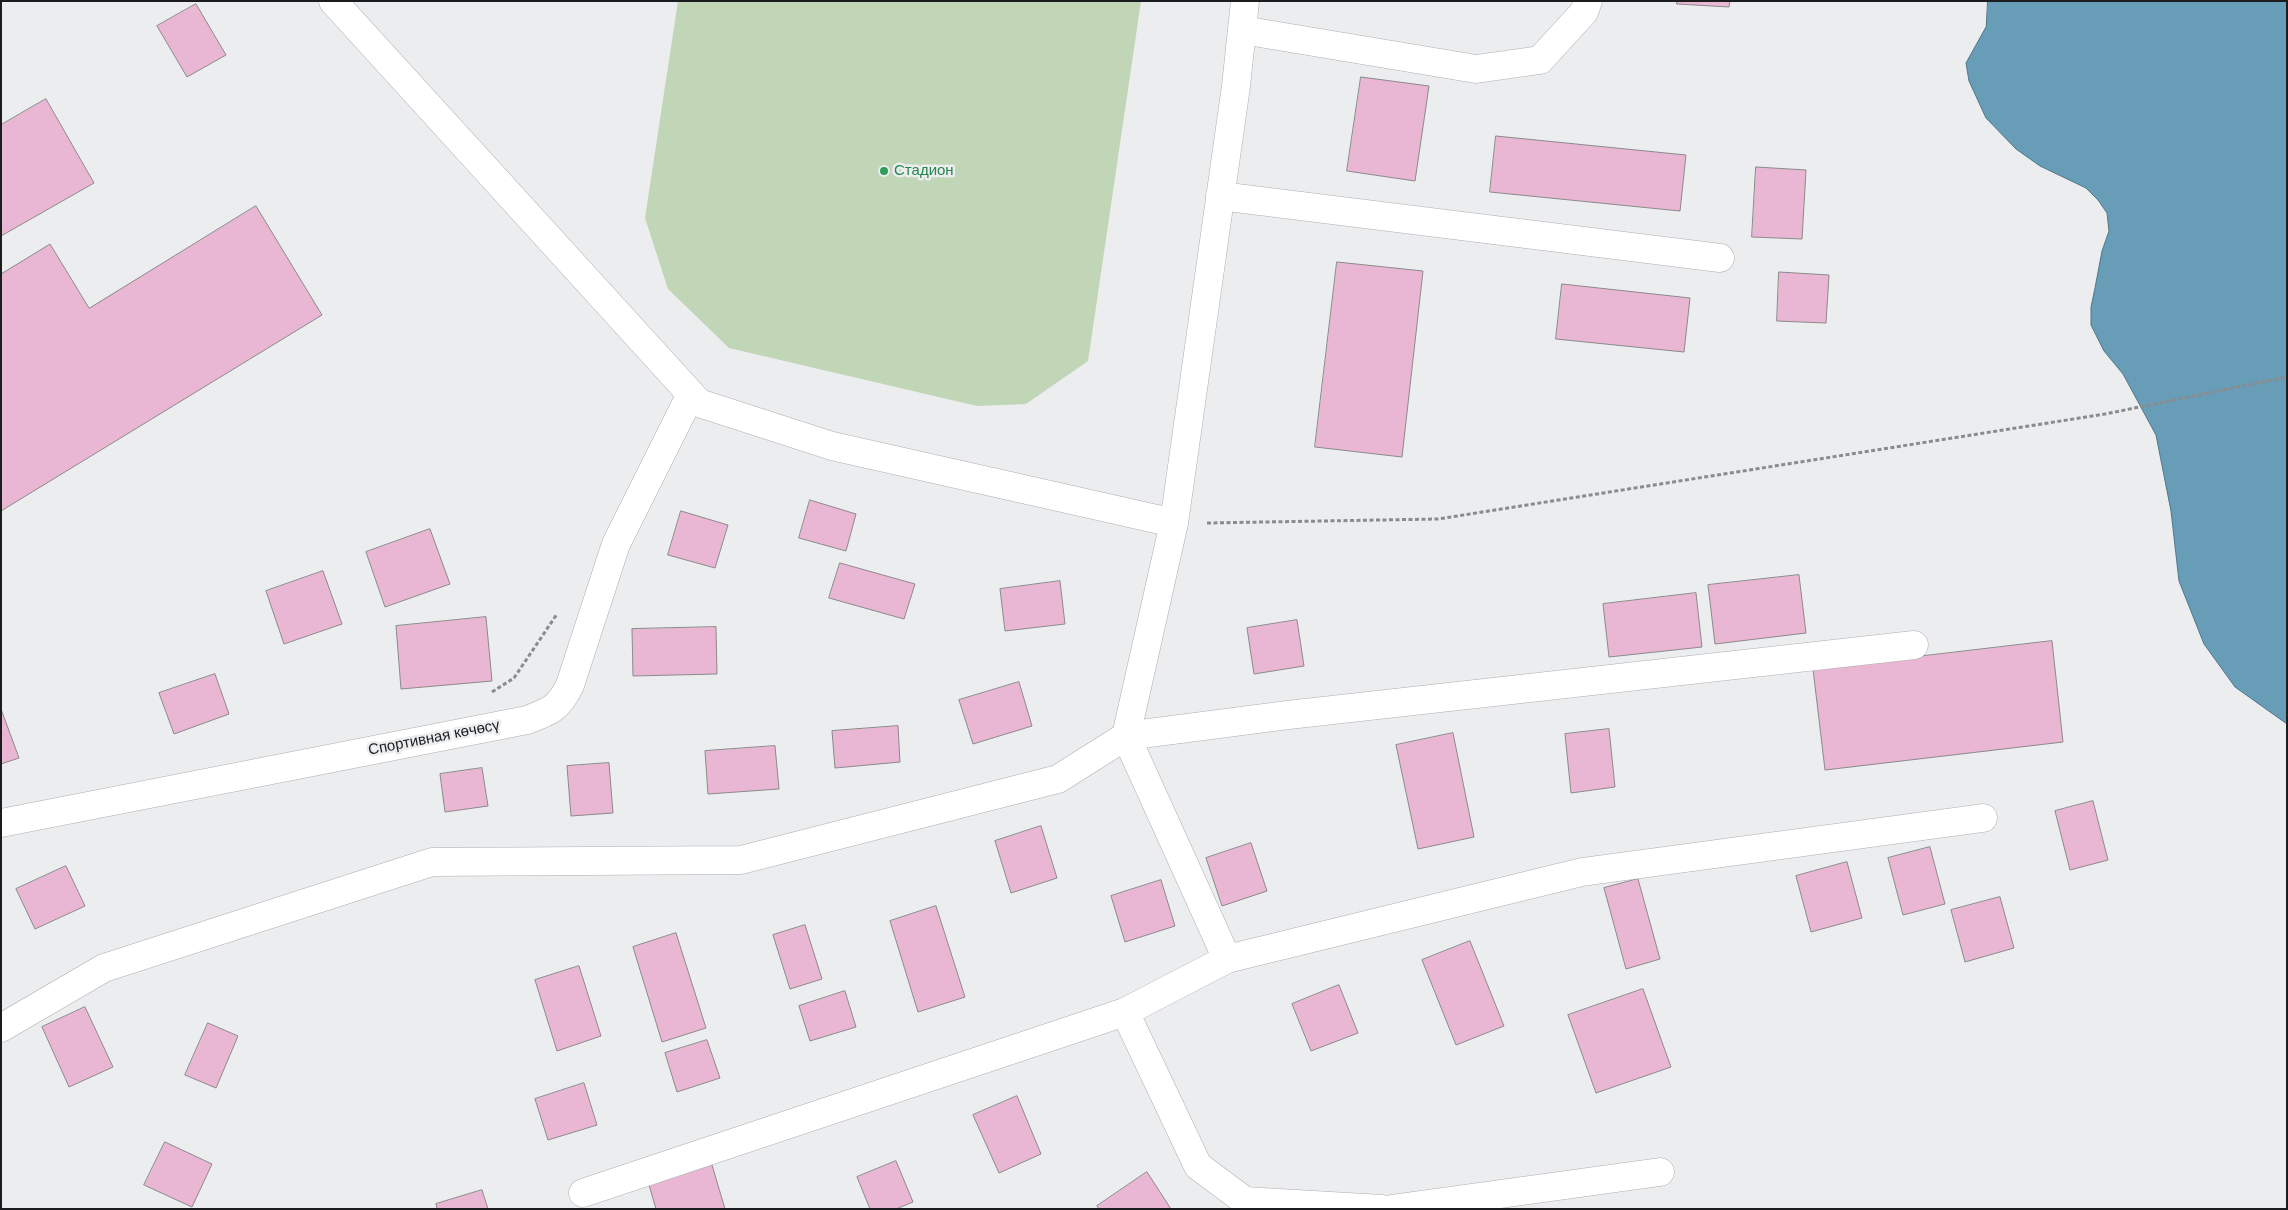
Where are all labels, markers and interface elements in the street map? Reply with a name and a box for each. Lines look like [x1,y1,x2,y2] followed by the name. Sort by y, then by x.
[894,162,954,180] place label: Стадион
[878,165,890,177] marker: Стадион
[367,716,501,760] street label: Спортивная көчөсү

